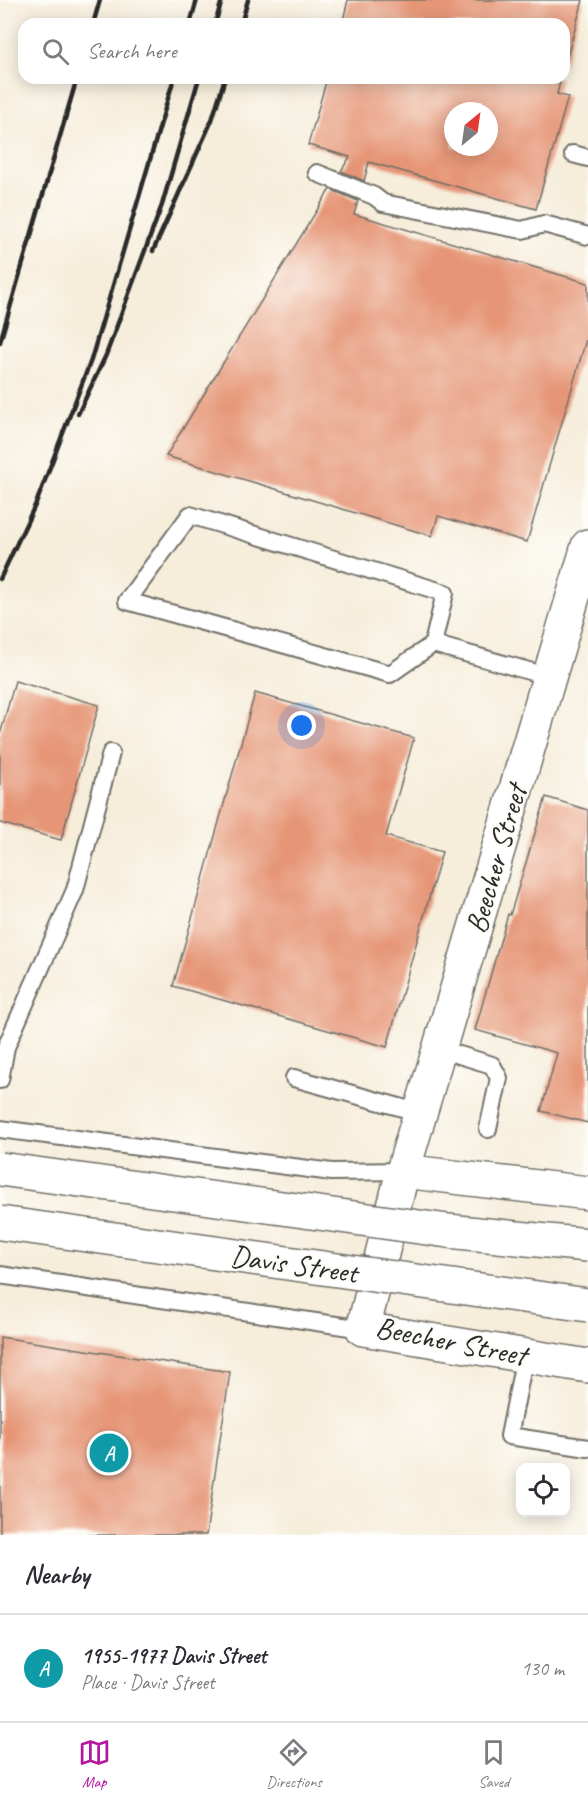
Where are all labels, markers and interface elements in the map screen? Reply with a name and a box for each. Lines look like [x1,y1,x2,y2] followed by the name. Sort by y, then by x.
[18,18,570,84] search box
[39,35,72,68] icon: search
[87,37,177,65] text: Search here
[444,102,498,156] north arrow
[287,711,316,740] your location
[457,777,536,938] street label: Beecher Street
[228,1236,363,1292] street label: Davis Street
[373,1308,533,1375] street label: Beecher Street
[90,1430,128,1476] pin: A
[516,1463,570,1517] map controls
[516,1463,570,1517] button: locate
[24,1558,89,1591] text: Nearby
[81,1642,266,1670] text: 1955-1977 Davis Street
[38,1656,49,1681] text: A
[521,1656,564,1681] text: 130 m
[81,1670,215,1695] text: Place · Davis Street
[78,1736,111,1792] tab: Map
[266,1736,322,1792] tab: Directions
[477,1736,510,1792] tab: Saved

